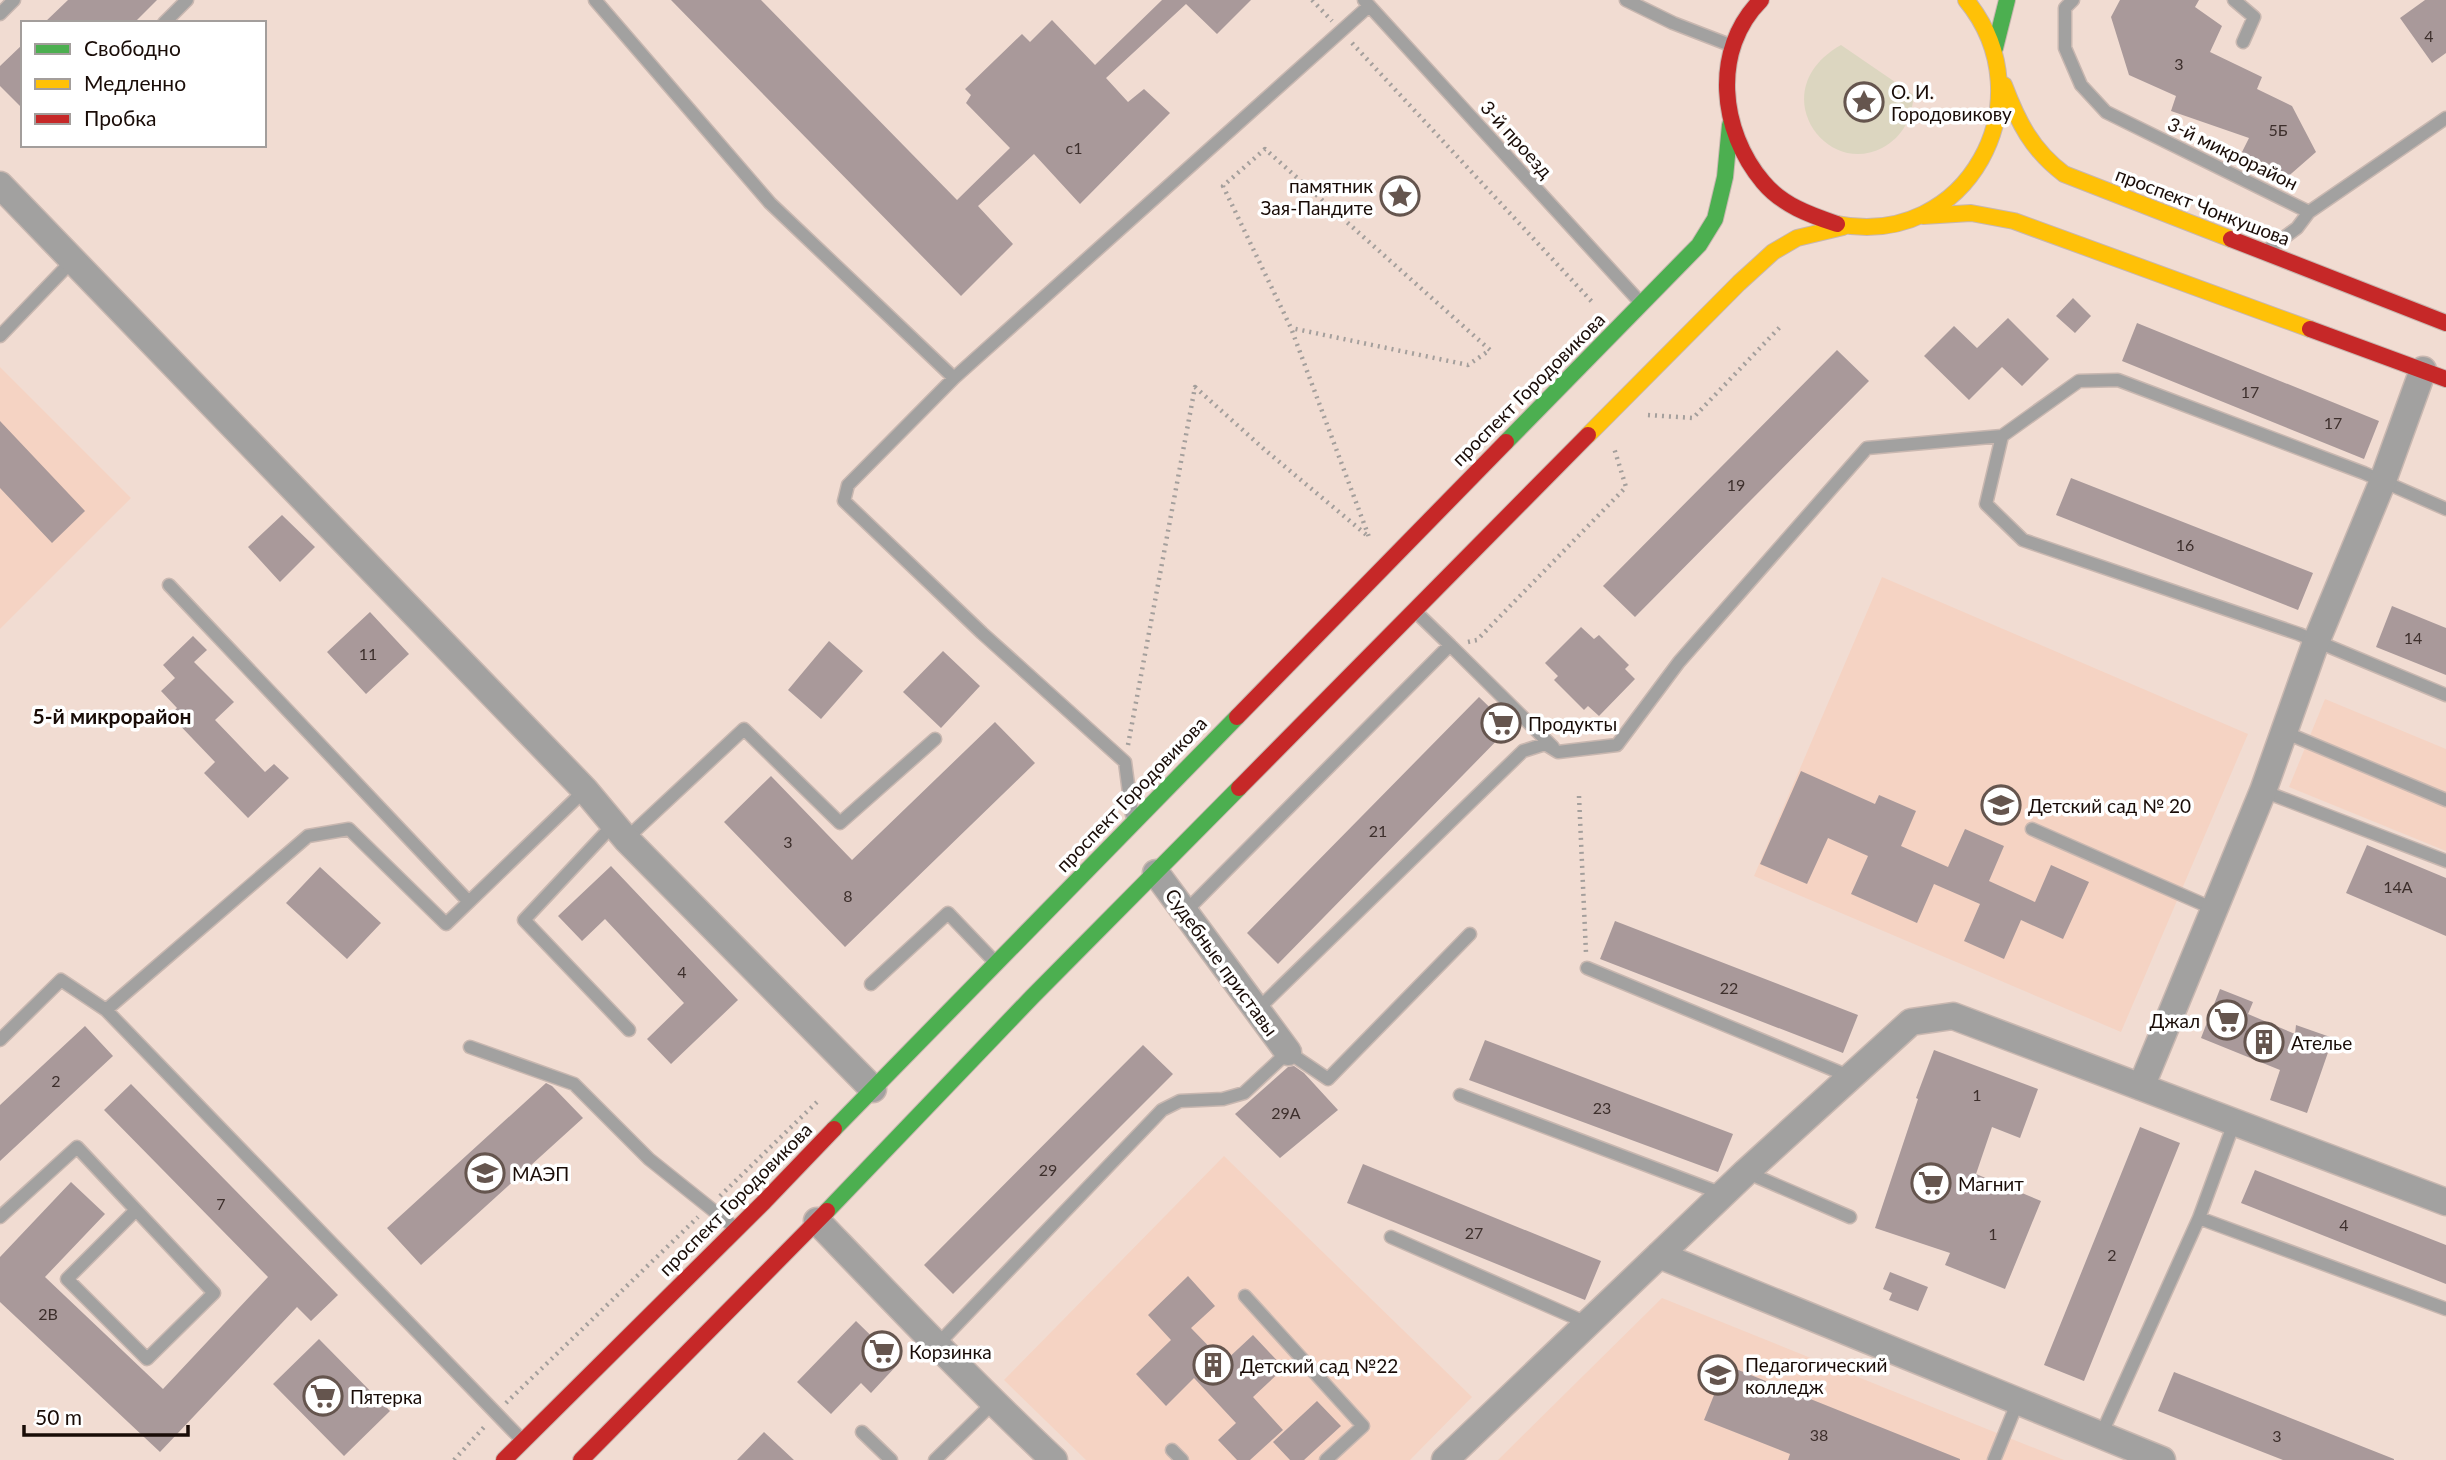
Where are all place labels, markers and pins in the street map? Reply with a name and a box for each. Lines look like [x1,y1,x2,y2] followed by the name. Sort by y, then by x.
[1891,80,2012,125] place label: О. И. Городовикову
[1843,81,1885,123] place icon: О. И. Городовикову
[1261,174,1373,219] place label: памятник Зая-Пандите
[1379,175,1421,217] place icon: памятник Зая-Пандите
[1480,702,1522,744] supermarket icon: Продукты
[1528,712,1617,735] place label: Продукты
[1980,784,2022,826] school or university icon: Детский сад № 20
[2028,794,2191,817] place label: Детский сад № 20
[2206,999,2248,1041] supermarket icon: Джал
[2150,1009,2200,1032] place label: Джал
[2243,1021,2285,1063] building icon: Ателье
[2291,1031,2352,1054] place label: Ателье
[464,1152,506,1194] school or university icon: МАЭП
[512,1162,569,1185] place label: МАЭП
[1910,1162,1952,1204] supermarket icon: Магнит
[1958,1172,2024,1195] place label: Магнит
[861,1330,903,1372] supermarket icon: Корзинка
[909,1340,992,1363] place label: Корзинка
[1192,1344,1234,1386] building icon: Детский сад №22
[1745,1353,1887,1398] place label: Педагогический колледж
[1240,1354,1398,1377] place label: Детский сад №22
[1697,1354,1739,1396] school or university icon: Педагогический колледж
[302,1375,344,1417] supermarket icon: Пятерка
[350,1385,422,1408] place label: Пятерка

